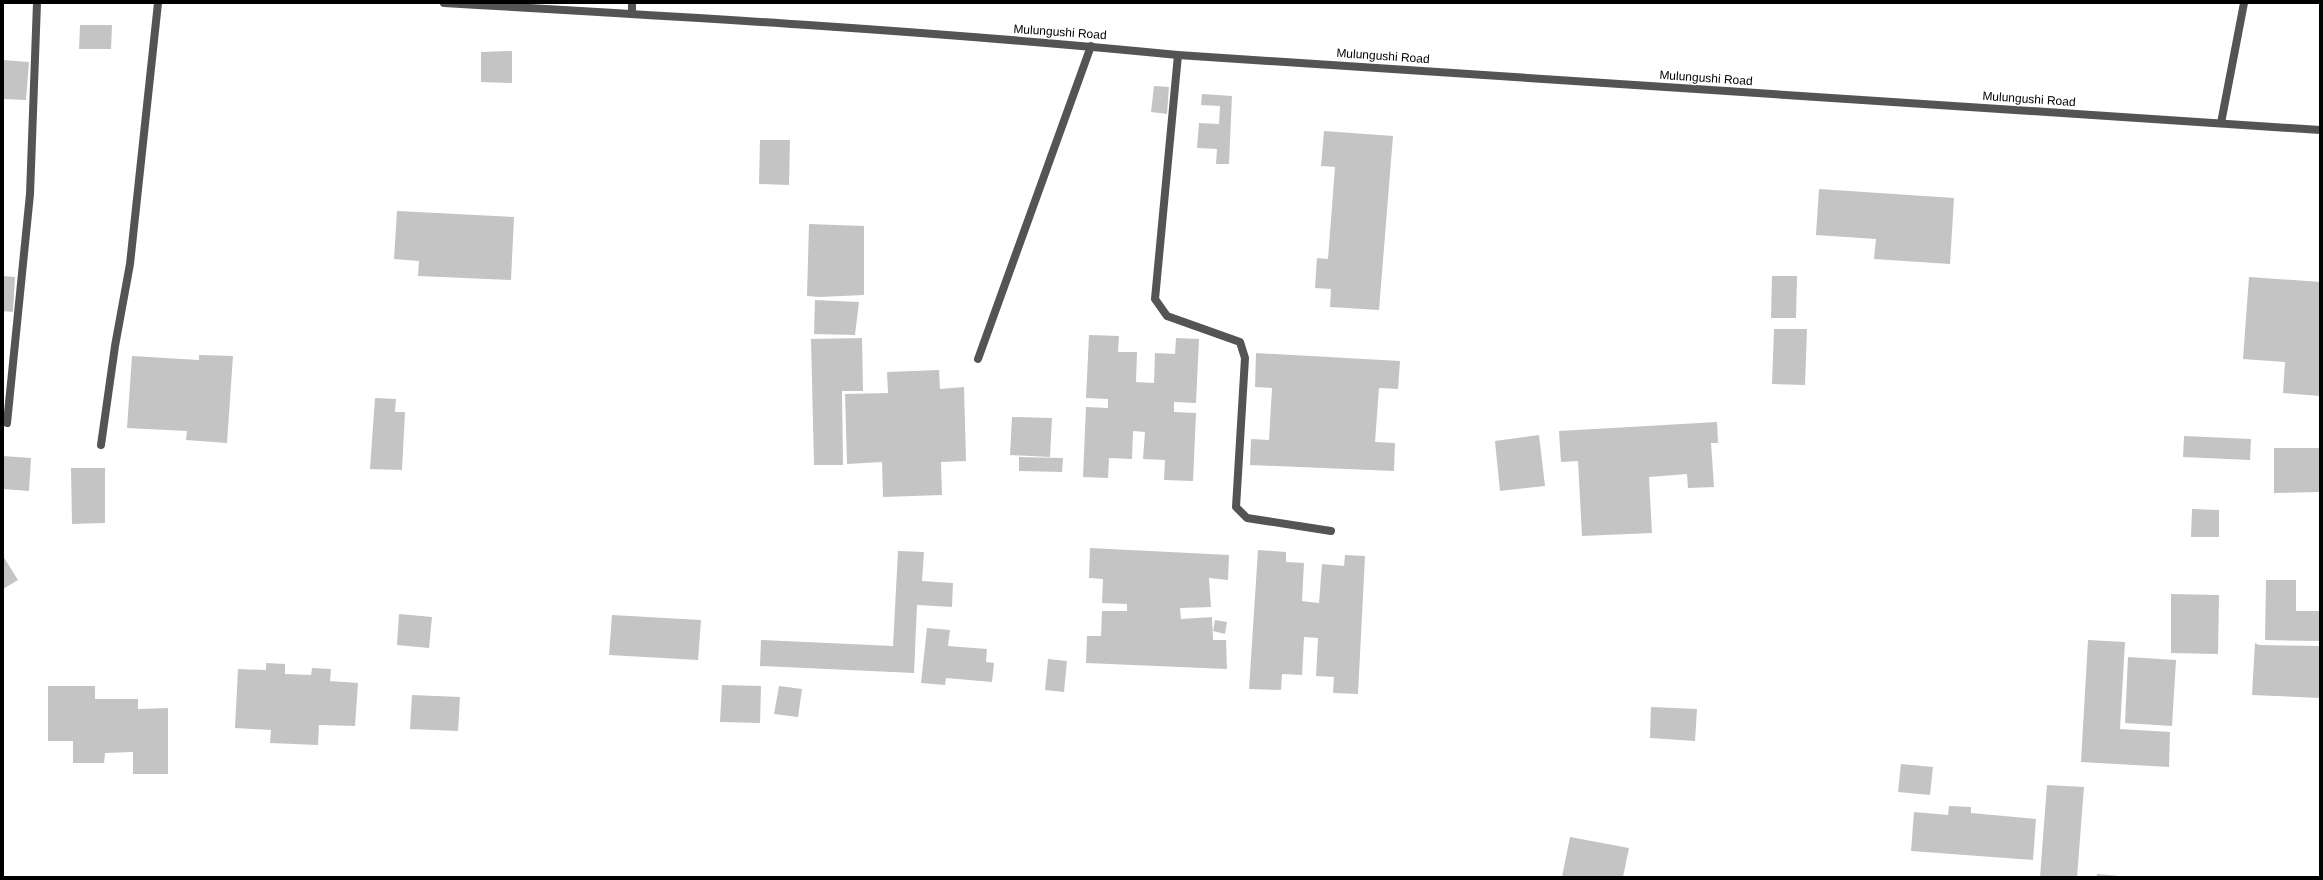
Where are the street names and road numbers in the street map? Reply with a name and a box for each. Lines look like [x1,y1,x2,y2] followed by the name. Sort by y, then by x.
[1013,22,1107,42] street label: Mulungushi Road
[1336,46,1430,66] street label: Mulungushi Road
[1659,68,1753,88] street label: Mulungushi Road
[1982,89,2076,109] street label: Mulungushi Road

